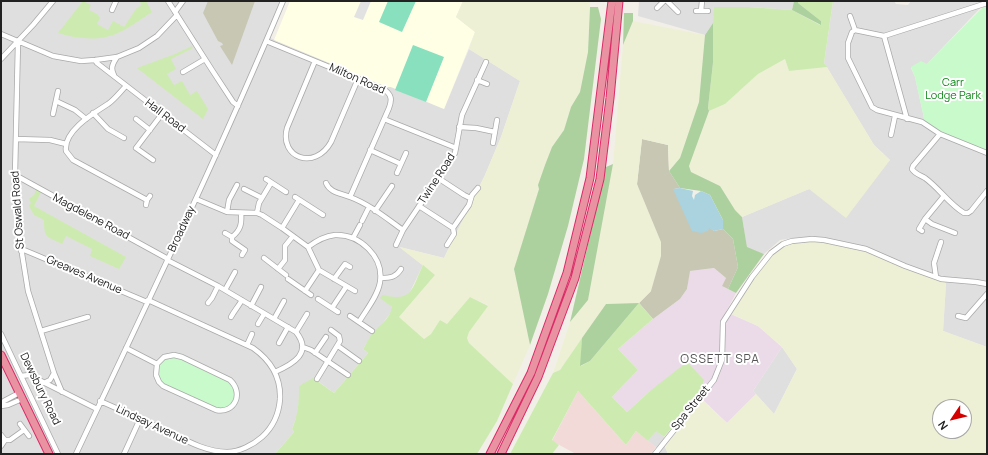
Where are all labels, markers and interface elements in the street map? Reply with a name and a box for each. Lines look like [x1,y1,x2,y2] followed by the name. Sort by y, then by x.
[327,61,387,97] street label: Milton Road
[925,76,981,102] park label: Carr Lodge Park
[142,97,188,135] street label: Hall Road
[416,151,458,207] street label: Twine Road
[9,170,27,250] street label: St Oswald Road
[50,191,132,243] street label: Magdelene Road
[166,204,198,254] street label: Broadway
[44,253,124,297] street label: Greaves Avenue
[17,351,63,427] street label: Dewsbury Road
[680,353,760,367] district label: OSSETT SPA
[669,383,713,433] street label: Spa Street
[932,399,972,439] north arrow
[114,402,190,448] street label: Lindsay Avenue
[934,418,951,433] text: N

